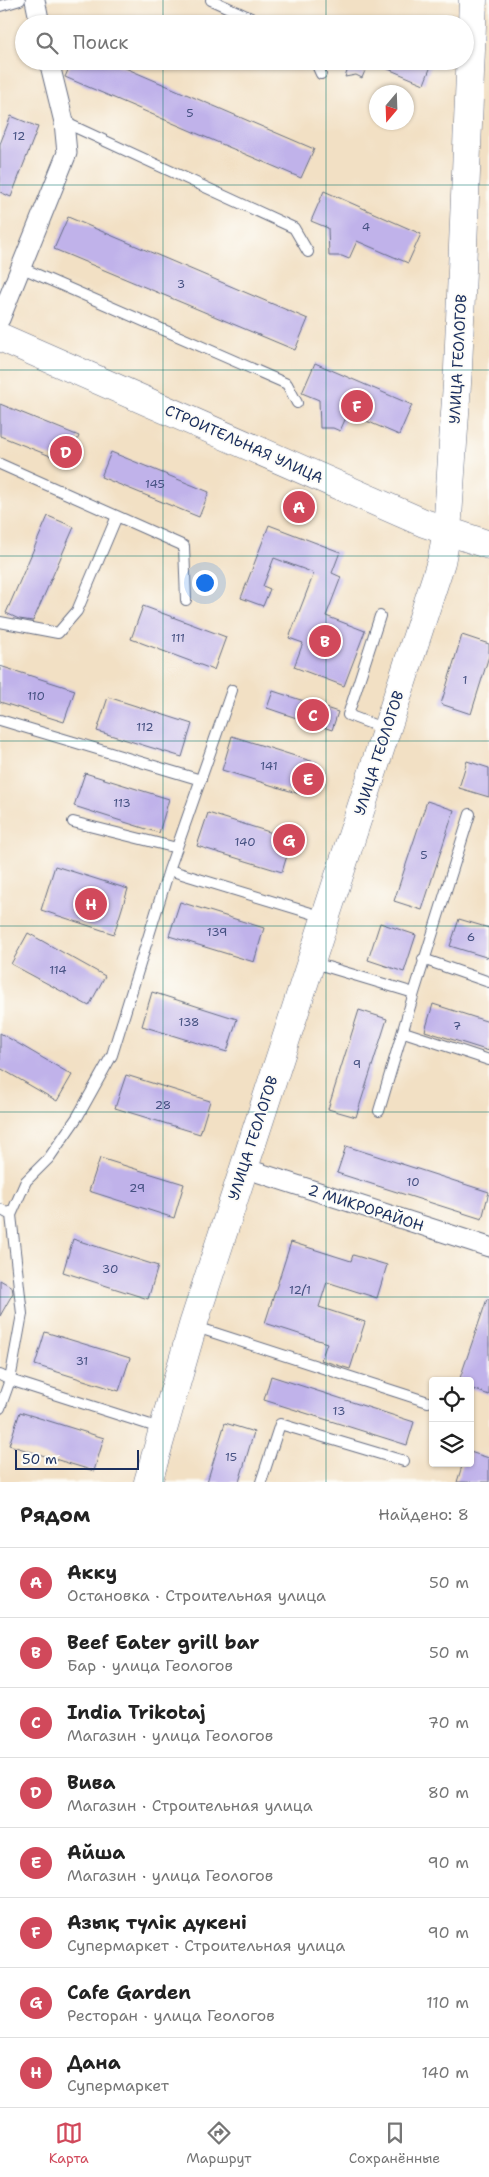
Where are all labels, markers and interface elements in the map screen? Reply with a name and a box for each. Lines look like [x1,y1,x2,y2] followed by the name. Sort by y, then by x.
[15,15,474,70] search box
[33,29,61,57] icon: search
[73,30,128,55] text: Поиск
[369,85,414,130] north arrow
[186,105,194,121] house number: 5
[13,128,25,144] house number: 12
[362,219,370,235] house number: 4
[177,276,185,292] house number: 3
[445,293,471,424] street label: УЛИЦА ГЕОЛОГОВ
[341,387,373,425] pin: F
[162,400,326,488] street label: СТРОИТЕЛЬНАЯ УЛИЦА
[50,433,82,471] pin: D
[145,476,165,492] house number: 145
[283,488,315,526] pin: A
[192,570,218,596] your location
[309,622,341,660] pin: B
[171,630,185,646] house number: 111
[462,672,468,688] house number: 1
[27,688,45,704] house number: 110
[349,688,409,818] street label: УЛИЦА ГЕОЛОГОВ
[297,696,329,734] pin: C
[136,719,154,735] house number: 112
[260,758,278,774] house number: 141
[292,760,324,798] pin: E
[113,795,131,811] house number: 113
[273,821,305,859] pin: G
[234,834,256,850] house number: 140
[420,847,428,863] house number: 5
[75,885,107,923] pin: H
[207,924,227,940] house number: 139
[467,929,475,945] house number: 6
[49,962,67,978] house number: 114
[179,1014,199,1030] house number: 138
[453,1018,461,1034] house number: 7
[353,1056,361,1072] house number: 9
[223,1073,283,1203] street label: УЛИЦА ГЕОЛОГОВ
[155,1097,171,1113] house number: 28
[406,1174,420,1190] house number: 10
[305,1179,427,1236] street label: 2 МИКРОРАЙОН
[129,1180,145,1196] house number: 29
[102,1261,118,1277] house number: 30
[289,1282,311,1298] house number: 12/1
[76,1353,88,1369] house number: 31
[429,1377,474,1467] map controls
[429,1377,474,1422] button: locate
[333,1403,345,1419] house number: 13
[429,1422,474,1467] button: layers
[15,1447,139,1470] scale bar
[225,1449,237,1465] house number: 15
[22,1450,57,1468] text: 50 m
[20,1501,90,1529] text: Рядом
[378,1504,469,1525] text: Найдено: 8
[67,1560,117,1585] text: Акку
[30,1572,42,1593] text: A
[429,1572,469,1593] text: 50 m
[67,1585,326,1606] text: Остановка · Строительная улица
[67,1630,260,1655] text: Beef Eater grill bar
[31,1642,41,1663] text: B
[429,1642,469,1663] text: 50 m
[67,1655,233,1676] text: Бар · улица Геологов
[67,1700,206,1725] text: India Trikotaj
[31,1712,41,1733] text: C
[428,1712,469,1733] text: 70 m
[67,1725,273,1746] text: Магазин · улица Геологов
[67,1770,115,1795] text: Вива
[30,1782,42,1803] text: D
[428,1782,469,1803] text: 80 m
[67,1795,313,1816] text: Магазин · Строительная улица
[67,1840,125,1865] text: Айша
[31,1852,41,1873] text: E
[428,1852,469,1873] text: 90 m
[67,1865,273,1886] text: Магазин · улица Геологов
[67,1910,247,1935] text: Азық түлік дүкені
[31,1922,41,1943] text: F
[428,1922,469,1943] text: 90 m
[67,1935,345,1956] text: Супермаркет · Строительная улица
[67,1980,191,2005] text: Cafe Garden
[30,1992,42,2013] text: G
[426,1992,469,2013] text: 110 m
[67,2005,275,2026] text: Ресторан · улица Геологов
[67,2050,121,2075] text: Дана
[30,2062,42,2083] text: H
[422,2062,469,2083] text: 140 m
[67,2075,169,2096] text: Супермаркет
[49,2119,89,2167] tab: Карта
[186,2119,251,2167] tab: Маршрут
[349,2119,440,2167] tab: Сохранённые

